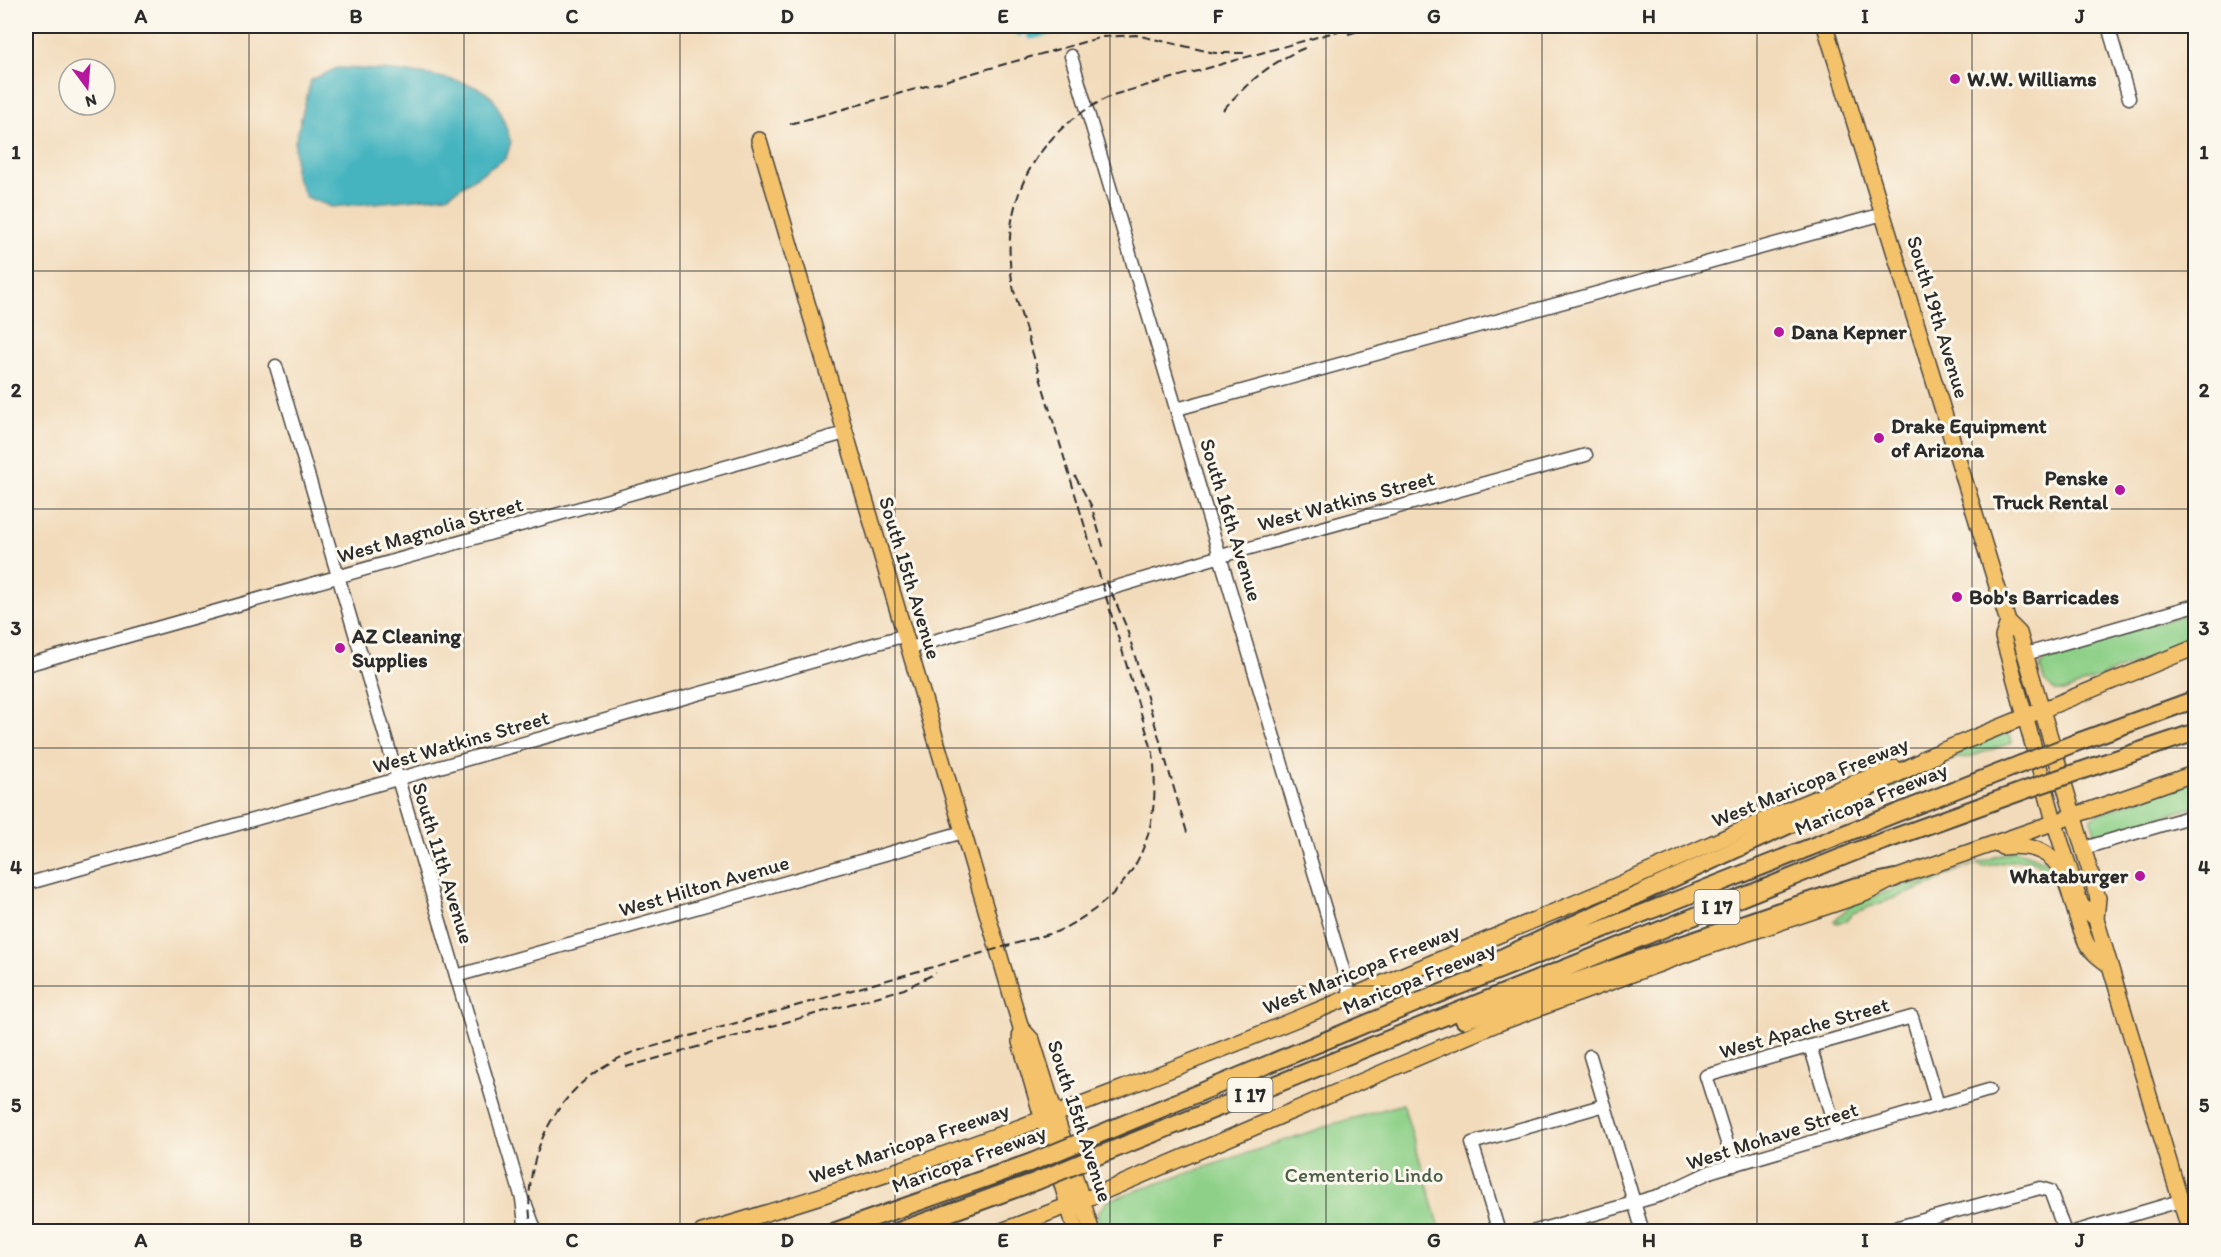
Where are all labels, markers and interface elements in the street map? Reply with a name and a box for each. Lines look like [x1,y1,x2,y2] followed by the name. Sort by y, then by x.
[134,4,148,28] text: A
[350,4,363,28] text: B
[566,4,579,28] text: C
[780,4,794,28] text: D
[997,4,1009,28] text: E
[1213,4,1224,28] text: F
[1427,4,1441,28] text: G
[1642,4,1656,28] text: H
[1861,4,1869,28] text: I
[2074,4,2085,28] text: J
[57,57,117,117] north arrow
[1967,66,2097,91] place label: W.W. Williams
[1948,72,1962,86] marker: W.W. Williams
[83,90,99,112] text: N
[11,140,21,164] text: 1
[2199,140,2209,164] text: 1
[1902,233,1975,401] street label: South 19th Avenue
[1791,319,1907,345] place label: Dana Kepner
[1772,325,1786,339] marker: Dana Kepner
[11,378,22,402] text: 2
[2199,378,2210,402] text: 2
[1891,413,2047,462] place label: Drake Equipment of Arizona
[1872,431,1886,445] marker: Drake Equipment of Arizona
[1195,435,1268,604] street label: South 16th Avenue
[1255,465,1437,536] street label: West Watkins Street
[1992,465,2109,514] place label: Penske Truck Rental
[2113,483,2127,497] marker: Penske Truck Rental
[334,491,526,568] street label: West Magnolia Street
[874,494,947,662] street label: South 15th Avenue
[1969,584,2119,609] place label: Bob's Barricades
[1950,590,1964,604] marker: Bob's Barricades
[11,616,22,640] text: 3
[2199,616,2210,640] text: 3
[351,623,462,673] place label: AZ Cleaning Supplies
[333,641,347,655] marker: AZ Cleaning Supplies
[370,704,552,779] street label: West Watkins Street
[1707,731,1913,833] street label: West Maricopa Freeway
[1791,757,1951,841] street label: Maricopa Freeway
[407,779,480,947] street label: South 11th Avenue
[616,849,792,922] street label: West Hilton Avenue
[10,855,22,879] text: 4
[2198,855,2210,879] text: 4
[2010,863,2129,889] place label: Whataburger
[2133,869,2147,883] marker: Whataburger
[1694,890,1740,924] road number: I 17
[1258,918,1464,1020] street label: West Maricopa Freeway
[1339,936,1499,1020] street label: Maricopa Freeway
[1716,991,1892,1064] street label: West Apache Street
[1043,1037,1118,1205] street label: South 15th Avenue
[1228,1078,1272,1112] road number: I 17
[11,1093,22,1117] text: 5
[2199,1093,2210,1117] text: 5
[1683,1096,1861,1175] street label: West Mohave Street
[805,1097,1013,1189] street label: West Maricopa Freeway
[888,1119,1050,1199] street label: Maricopa Freeway
[1285,1162,1443,1187] park label: Cementerio Lindo
[134,1228,148,1252] text: A
[350,1228,363,1252] text: B
[566,1228,579,1252] text: C
[780,1228,794,1252] text: D
[997,1228,1009,1252] text: E
[1213,1228,1224,1252] text: F
[1427,1228,1441,1252] text: G
[1642,1228,1656,1252] text: H
[1861,1228,1869,1252] text: I
[2074,1228,2085,1252] text: J

